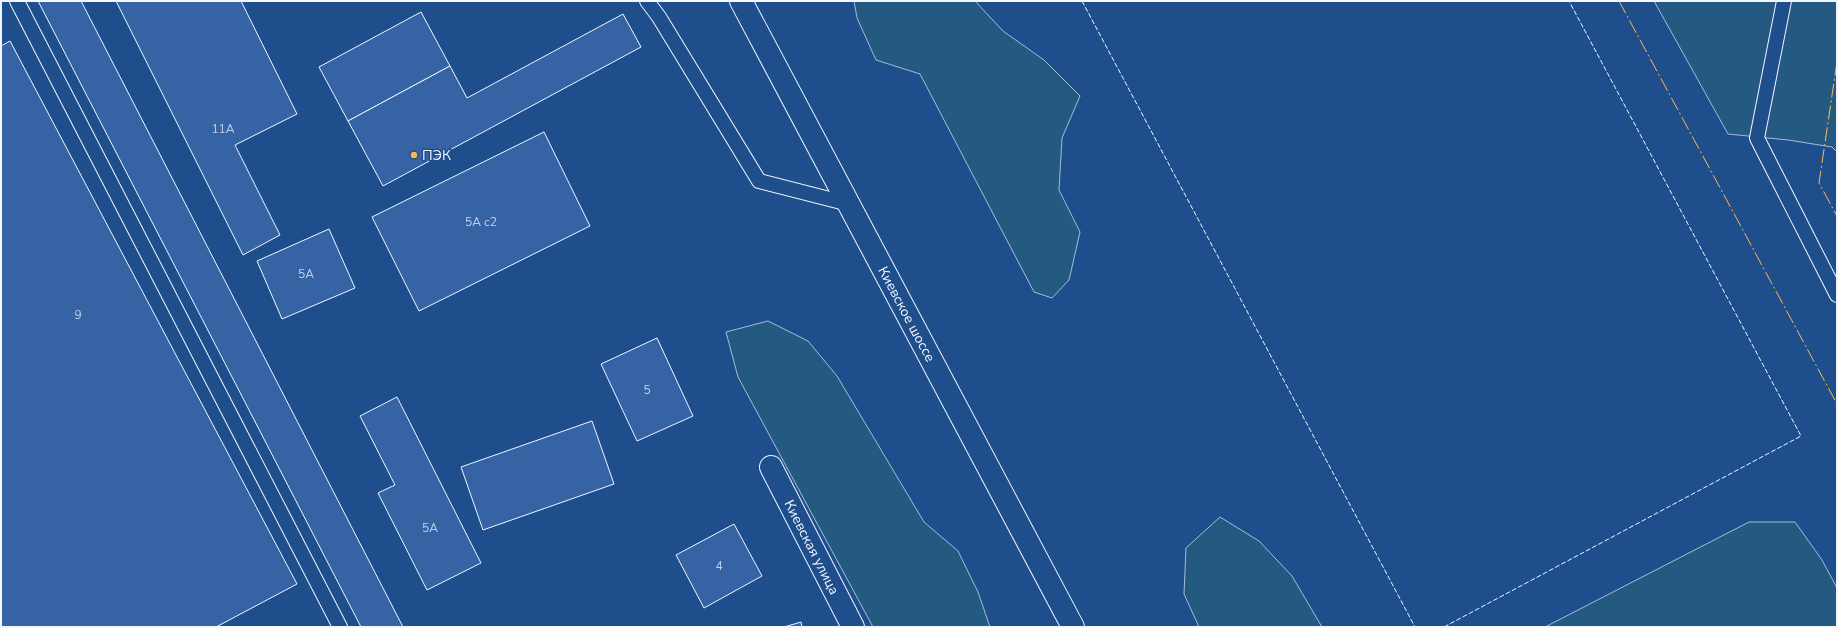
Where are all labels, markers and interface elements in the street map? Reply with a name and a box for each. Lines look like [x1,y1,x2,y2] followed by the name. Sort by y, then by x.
[211,121,235,137] house number: 11А
[422,146,451,165] place label: ПЭК
[409,150,419,160] marker: ПЭК
[465,214,497,230] house number: 5А с2
[873,263,940,365] street label: Киевское шоссе
[298,266,314,282] house number: 5А
[74,307,82,323] house number: 9
[643,382,651,398] house number: 5
[779,497,844,598] street label: Киевская улица
[422,520,438,536] house number: 5А
[715,558,723,574] house number: 4

